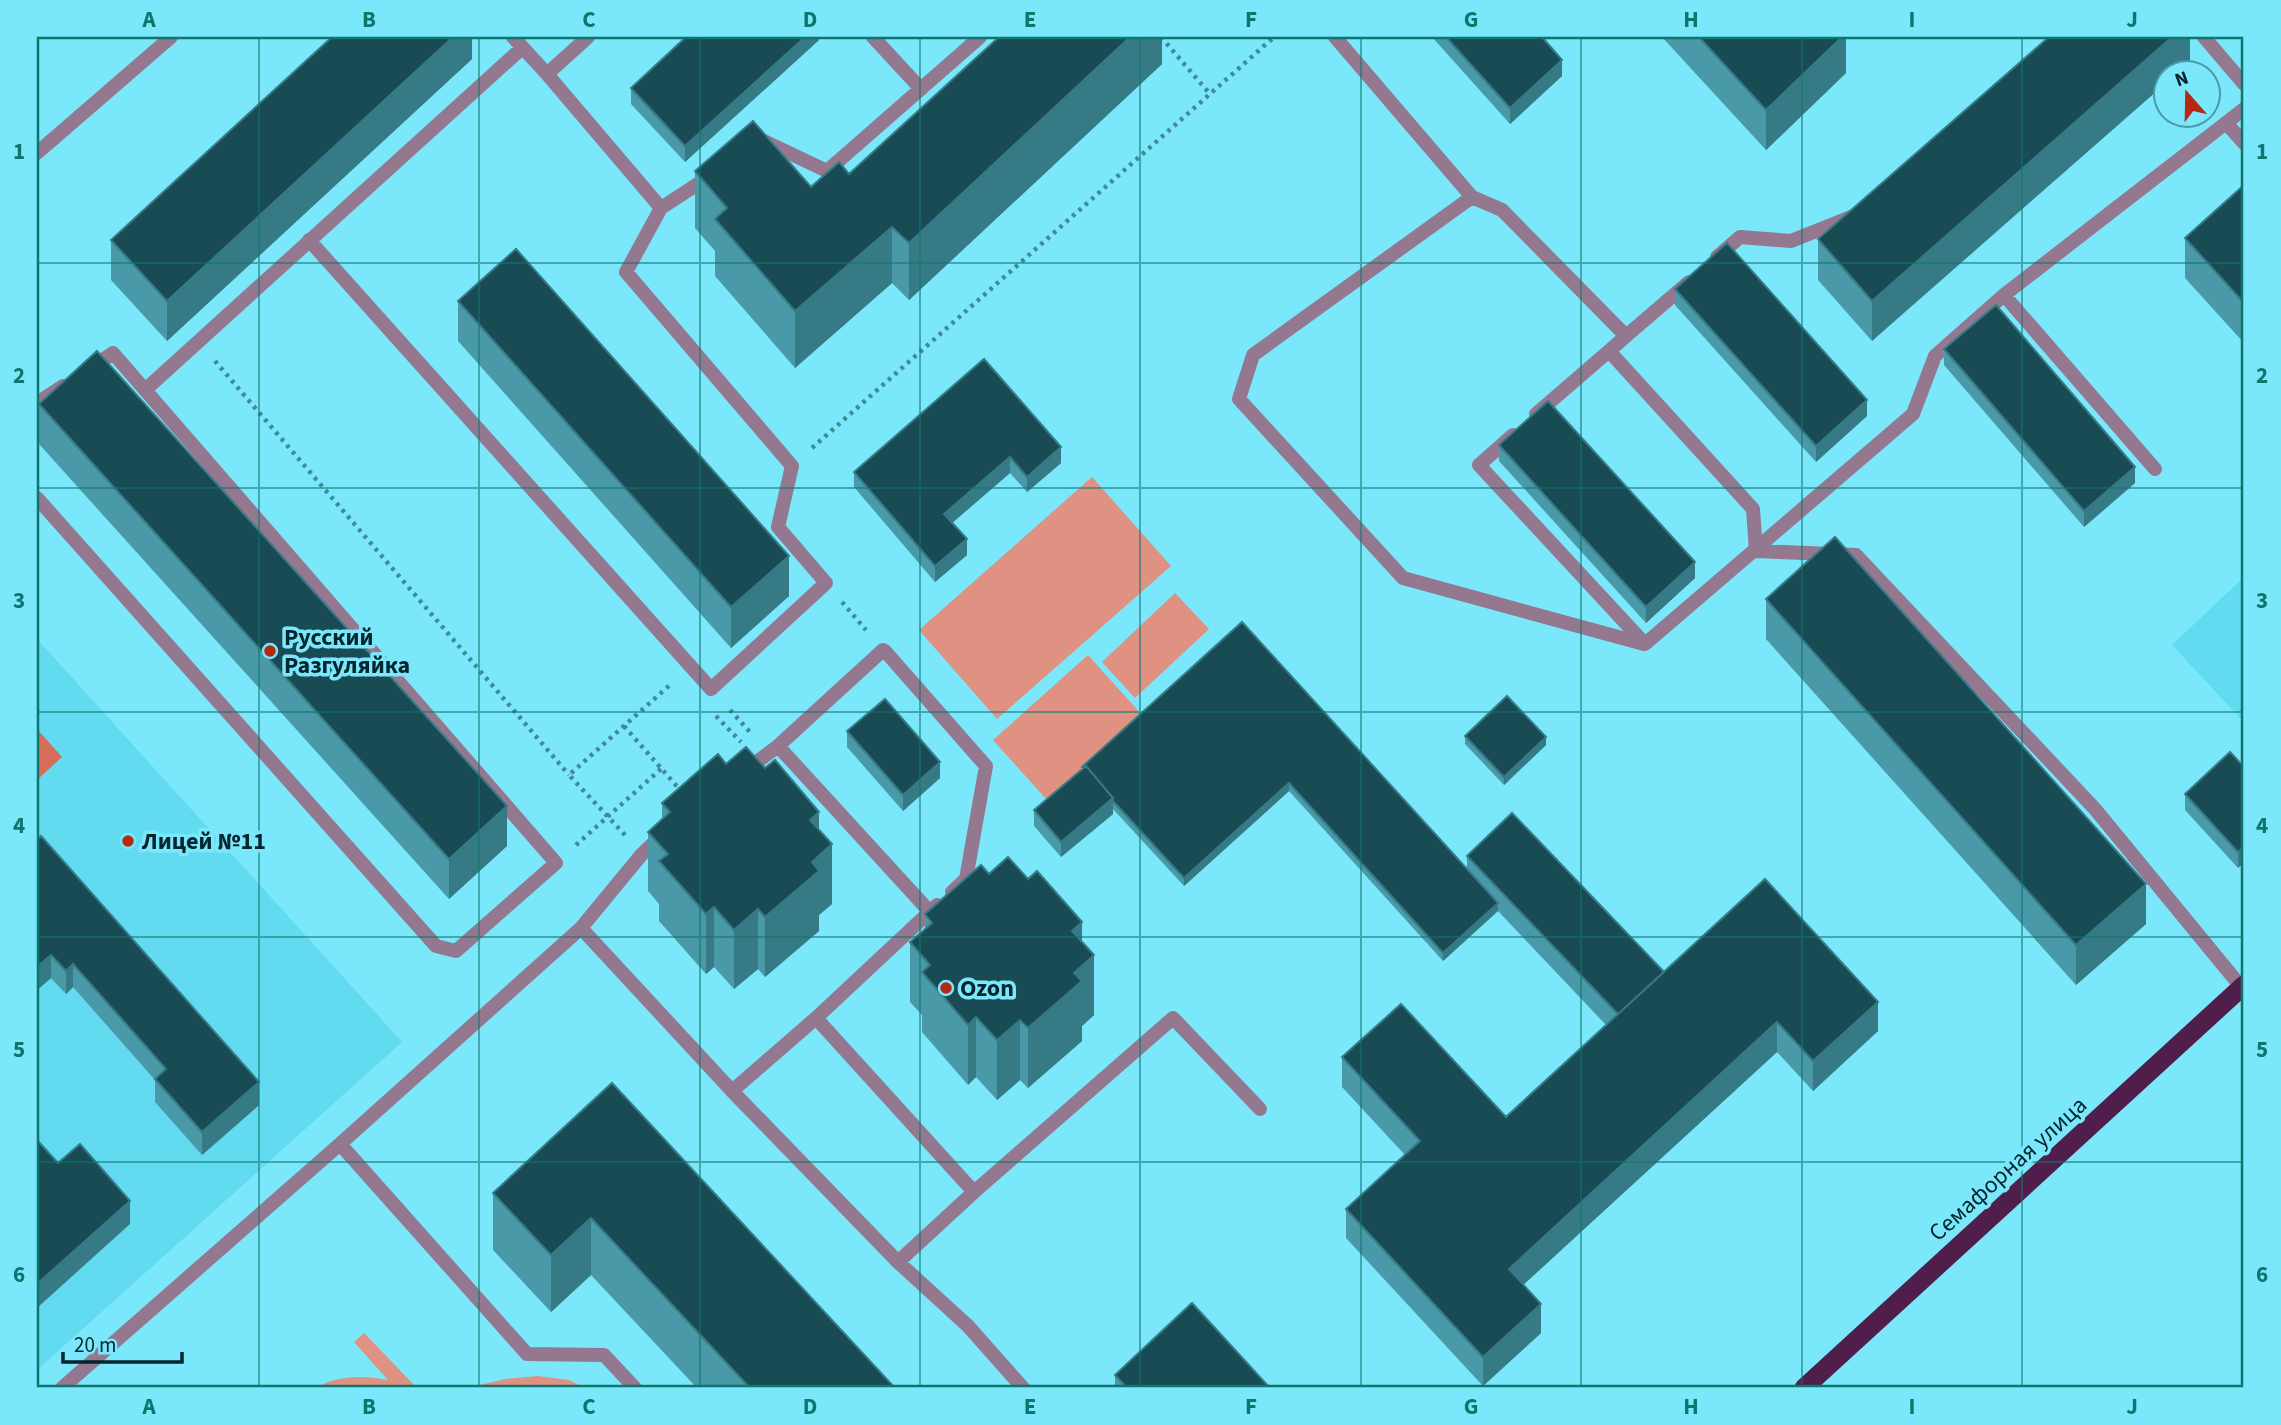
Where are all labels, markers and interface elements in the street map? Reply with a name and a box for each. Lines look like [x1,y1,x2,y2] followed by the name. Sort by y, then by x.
[141,3,156,36] text: A
[362,3,376,36] text: B
[582,3,596,36] text: C
[803,3,817,36] text: D
[1024,3,1036,36] text: E
[1245,3,1257,36] text: F
[1464,3,1478,36] text: G
[1683,3,1699,36] text: H
[1909,3,1915,36] text: I
[2126,3,2138,36] text: J
[2152,60,2222,130] north arrow
[2171,65,2192,94] text: N
[13,135,25,168] text: 1
[2256,135,2268,168] text: 1
[13,359,25,392] text: 2
[2256,359,2268,392] text: 2
[13,584,25,617] text: 3
[2256,584,2268,617] text: 3
[284,620,410,683] place label: Русский Разгуляйка
[262,643,278,659] marker: Русский Разгуляйка
[13,809,25,842] text: 4
[2256,809,2268,842] text: 4
[141,824,266,859] place label: Лицей №11
[120,833,136,849] marker: Лицей №11
[960,971,1014,1006] place label: Ozon
[938,980,954,996] marker: Ozon
[13,1033,25,1066] text: 5
[2256,1033,2268,1066] text: 5
[1921,1088,2095,1250] street label: Семафорная улица
[13,1258,25,1291] text: 6
[2256,1258,2268,1291] text: 6
[63,1320,182,1364] scale bar
[74,1330,116,1360] text: 20 m
[141,1390,156,1423] text: A
[362,1390,376,1423] text: B
[582,1390,596,1423] text: C
[803,1390,817,1423] text: D
[1024,1390,1036,1423] text: E
[1245,1390,1257,1423] text: F
[1464,1390,1478,1423] text: G
[1683,1390,1699,1423] text: H
[1909,1390,1915,1423] text: I
[2126,1390,2138,1423] text: J

